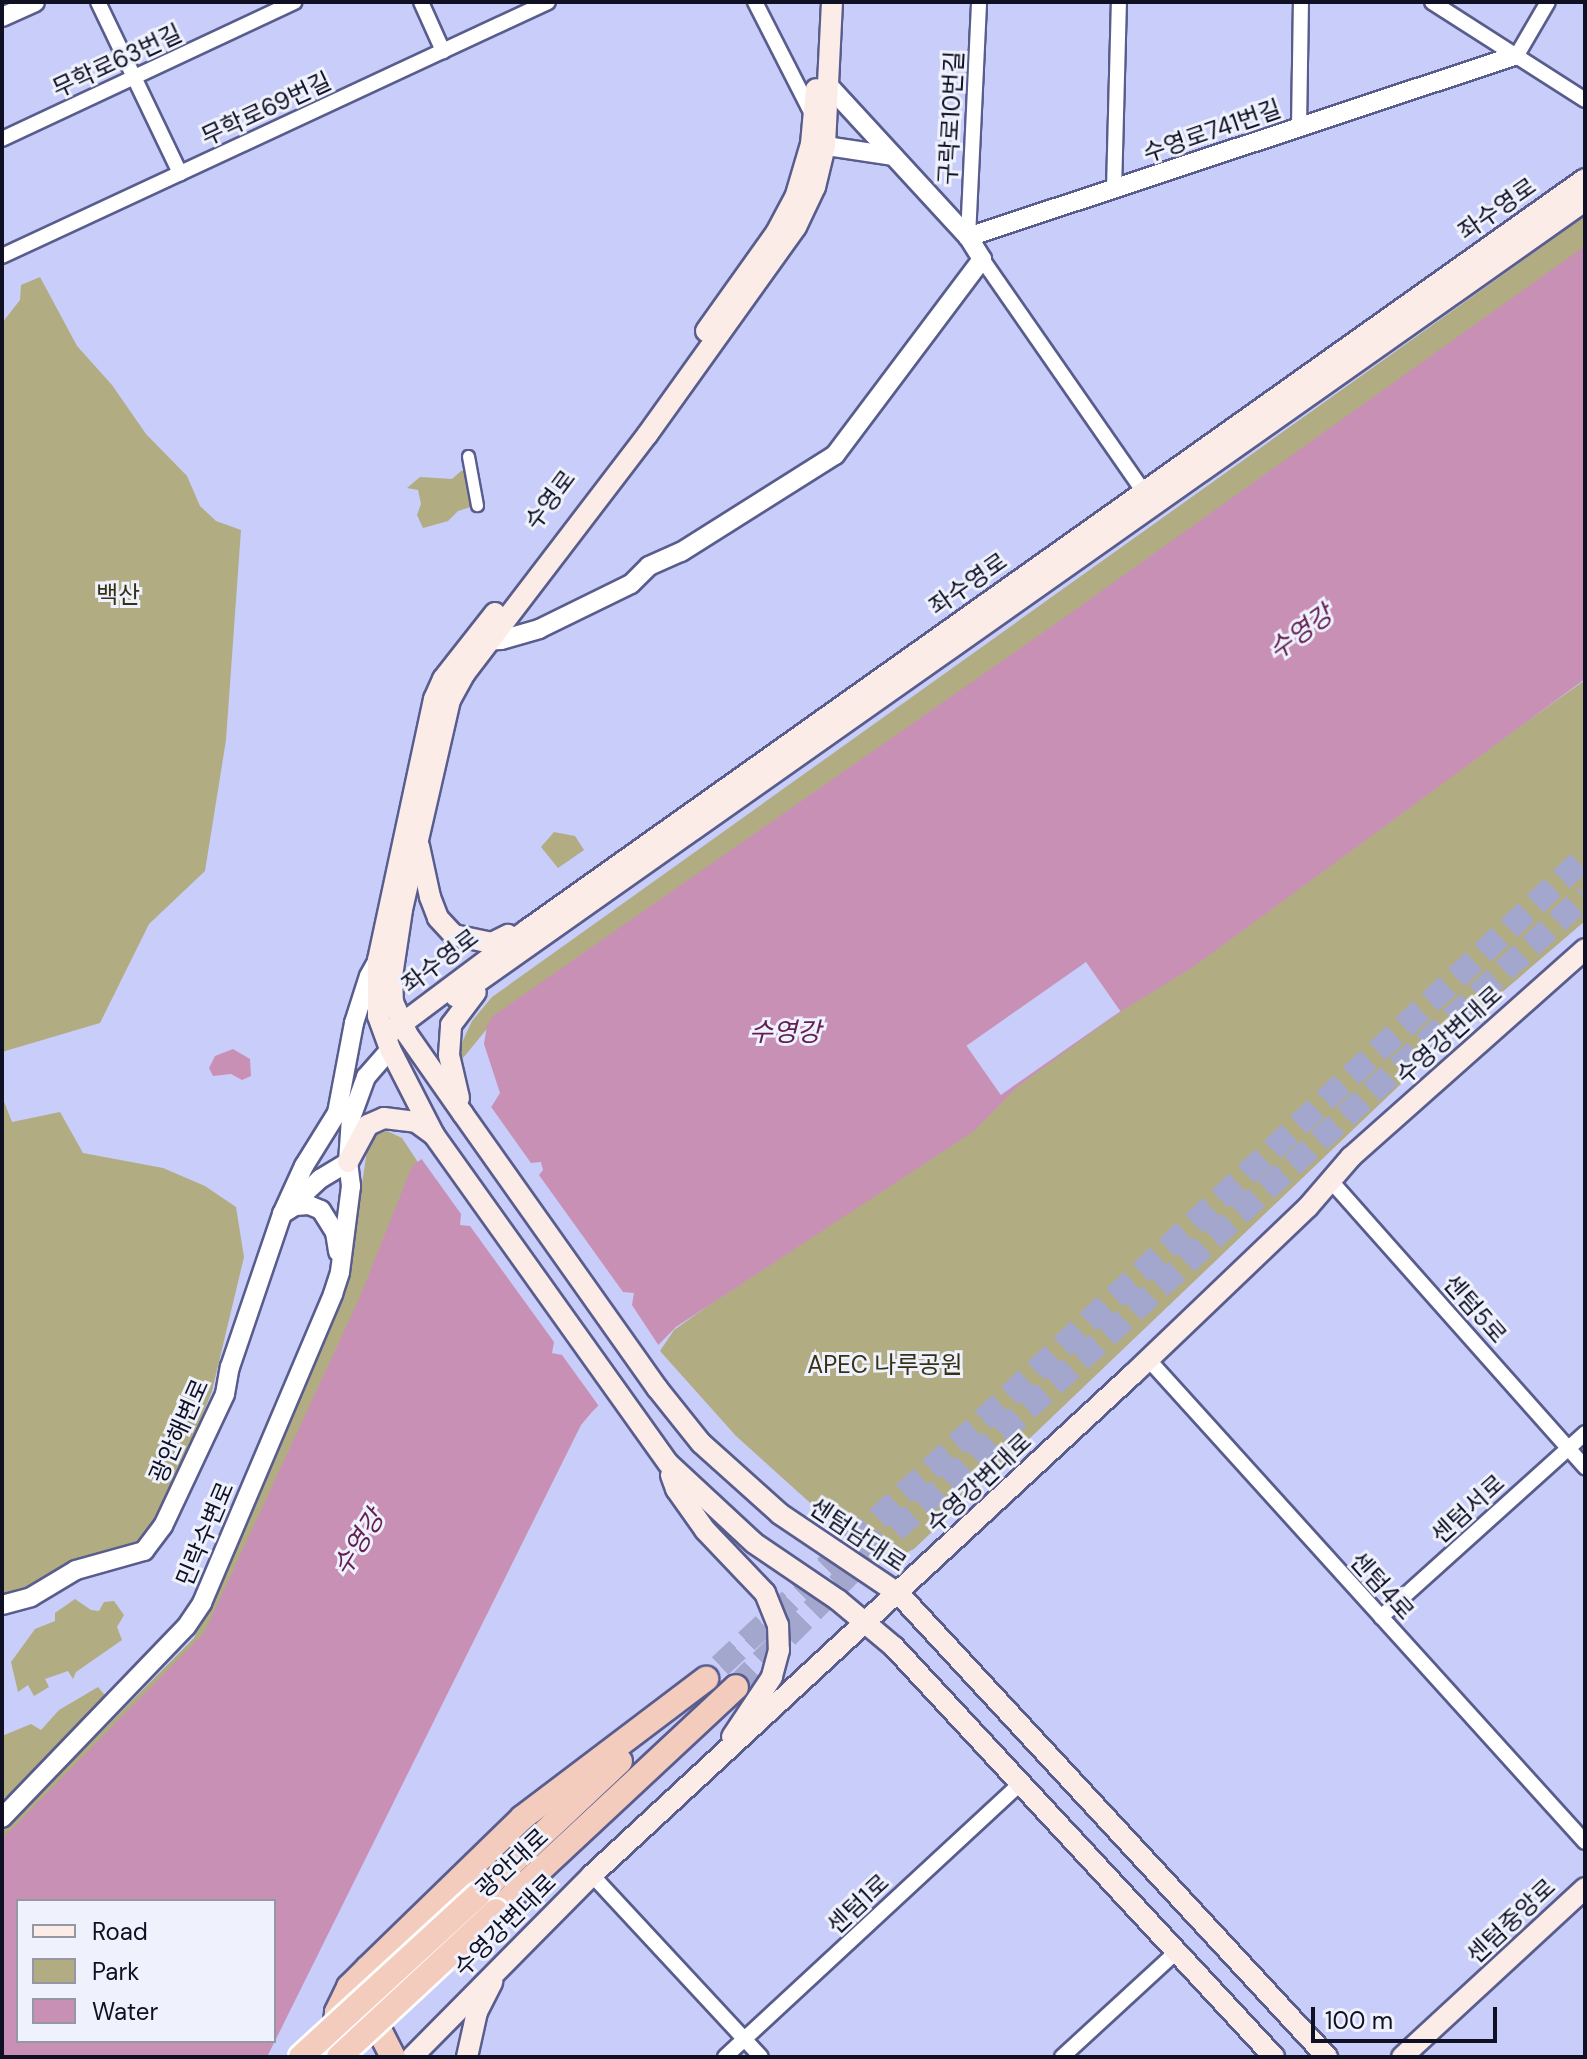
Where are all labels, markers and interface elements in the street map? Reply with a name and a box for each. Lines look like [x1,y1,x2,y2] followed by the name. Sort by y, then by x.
[48,18,186,104] street label: 무학로63번길
[933,50,969,186] street label: 구락로10번길
[196,66,336,152] street label: 무학로69번길
[1139,94,1285,168] street label: 수영로741번길
[1453,172,1541,246] street label: 좌수영로
[519,465,581,535] street label: 수영로
[924,547,1012,621] street label: 좌수영로
[96,581,140,609] park label: 백산
[1263,599,1339,667] water label: 수영강
[396,923,484,999] street label: 좌수영로
[1390,980,1508,1090] street label: 수영강변대로
[749,1017,821,1049] water label: 수영강
[1438,1269,1512,1349] street label: 센텀5로
[807,1351,963,1379] park label: APEC 나루공원
[143,1375,215,1487] street label: 광안해변로
[921,1427,1037,1539] street label: 수영강변대로
[1426,1469,1510,1549] street label: 센텀서로
[170,1478,240,1590] street label: 민락수변로
[804,1492,912,1578] street label: 센텀남대로
[327,1504,391,1582] water label: 수영강
[1344,1546,1420,1626] street label: 센텀4로
[470,1822,554,1904] street label: 광안대로
[448,1868,562,1982] street label: 수영강변대로
[821,1868,895,1940] street label: 센텀1로
[1461,1873,1561,1969] street label: 센텀중앙로
[16,1899,276,2043] legend
[92,1916,148,1947] text: Road
[92,1956,139,1987] text: Park
[1315,1991,1501,2041] scale bar
[92,1996,158,2027] text: Water
[1325,2005,1393,2036] text: 100 m

